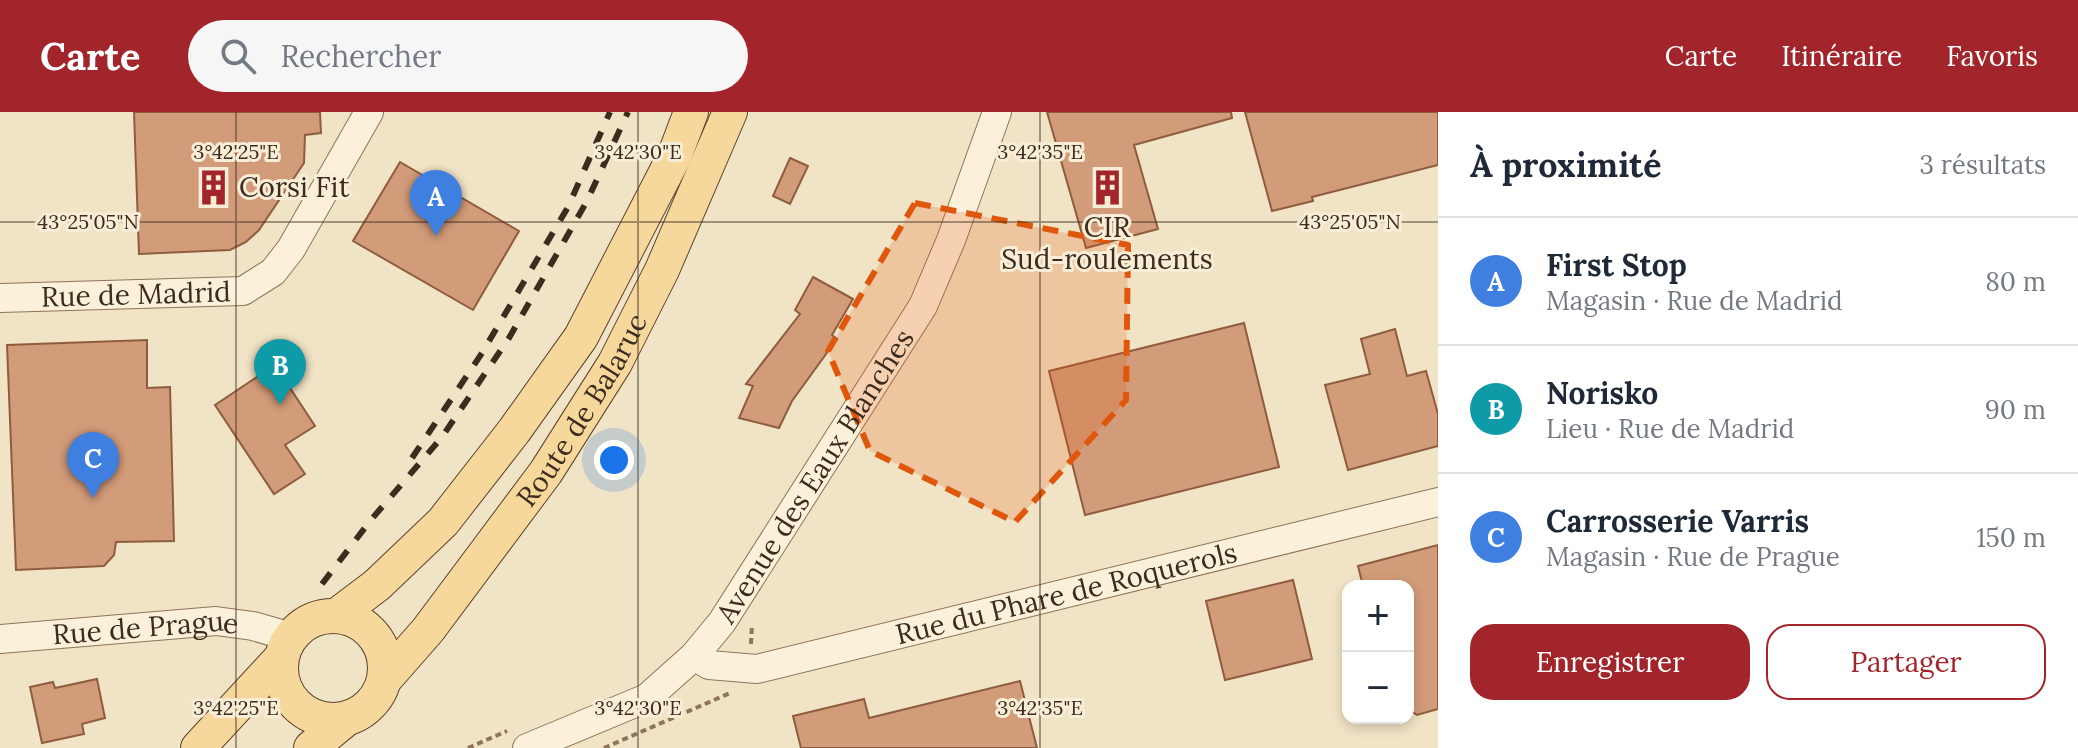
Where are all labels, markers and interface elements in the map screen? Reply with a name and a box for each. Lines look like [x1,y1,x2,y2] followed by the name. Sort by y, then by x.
[188,20,748,92] search box
[40,32,140,80] text: Carte
[216,34,260,78] icon: search
[280,37,441,75] text: Rechercher
[1665,38,1737,74] text: Carte
[1781,38,1902,74] text: Itinéraire
[1946,38,2038,74] text: Favoris
[193,139,279,164] text: 3°42'25"E
[594,139,682,164] text: 3°42'30"E
[997,139,1083,164] text: 3°42'35"E
[1470,143,1661,186] text: À proximité
[1919,148,2046,181] text: 3 résultats
[194,168,232,206] building icon: Corsi Fit
[1088,168,1126,206] building icon: CIR Sud-roulements
[239,169,350,205] place label: Corsi Fit
[410,170,462,236] pin: A
[37,209,139,234] text: 43°25'05"N
[1001,209,1213,277] place label: CIR Sud-roulements
[1299,209,1401,234] text: 43°25'05"N
[1546,246,1687,284] text: First Stop
[1487,265,1505,298] text: A
[1985,265,2046,298] text: 80 m
[41,273,231,315] street label: Rue de Madrid
[1546,284,1843,317] text: Magasin · Rue de Madrid
[508,308,655,514] street label: Route de Balaruc
[707,322,922,631] street label: Avenue des Eaux Blanches
[254,339,306,405] pin: B
[1546,374,1658,412] text: Norisko
[1487,393,1505,426] text: B
[1985,393,2046,426] text: 90 m
[1546,412,1794,445] text: Lieu · Rue de Madrid
[67,432,119,498] pin: C
[594,440,634,480] your location
[1546,502,1809,540] text: Carrosserie Varris
[1487,521,1505,554] text: C
[1976,521,2046,554] text: 150 m
[892,534,1241,652] street label: Rue du Phare de Roquerols
[1546,540,1840,573] text: Magasin · Rue de Prague
[1342,580,1414,724] map controls
[1342,580,1414,652] button: +
[51,602,241,653] street label: Rue de Prague
[1470,624,1750,700] button: Enregistrer
[1766,624,2046,700] button: Partager
[1342,652,1414,724] button: −
[193,695,279,720] text: 3°42'25"E
[594,695,682,720] text: 3°42'30"E
[997,695,1083,720] text: 3°42'35"E

